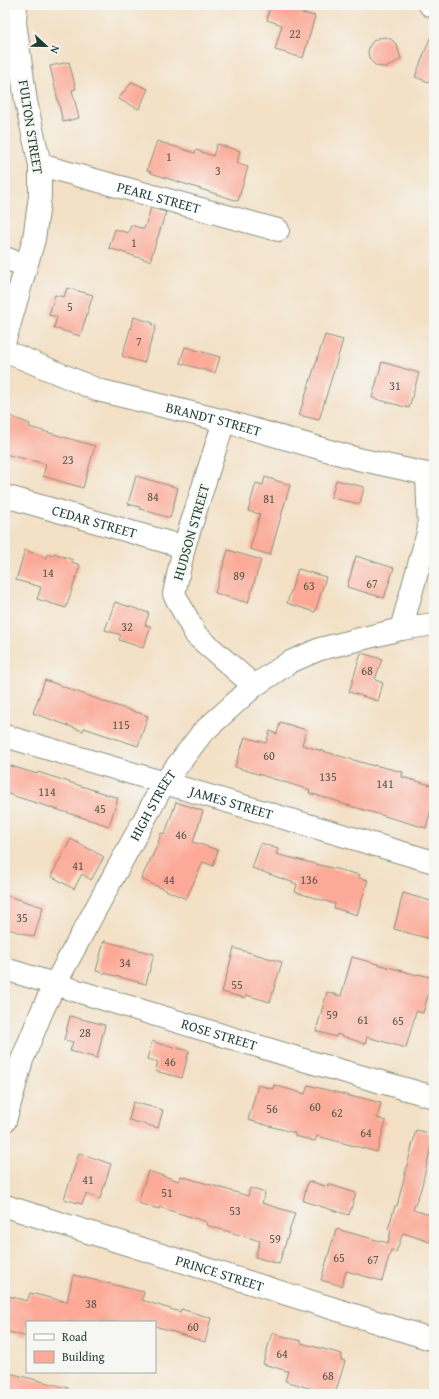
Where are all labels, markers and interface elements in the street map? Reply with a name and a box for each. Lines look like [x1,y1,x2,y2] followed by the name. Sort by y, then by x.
[289,25,301,42] house number: 22
[26,26,66,66] north arrow
[46,43,64,57] text: N
[14,78,48,176] street label: FULTON STREET
[166,148,172,165] house number: 1
[215,162,221,179] house number: 3
[115,176,203,218] street label: PEARL STREET
[131,234,137,251] house number: 1
[67,298,73,315] house number: 5
[136,333,142,350] house number: 7
[389,377,401,394] house number: 31
[164,397,264,441] street label: BRANDT STREET
[62,451,74,468] house number: 23
[168,481,214,583] street label: HUDSON STREET
[147,488,159,505] house number: 84
[263,490,275,507] house number: 81
[50,500,139,543] street label: CEDAR STREET
[42,564,54,581] house number: 14
[233,567,245,584] house number: 89
[366,575,378,592] house number: 67
[303,577,315,594] house number: 63
[121,618,133,635] house number: 32
[361,662,373,679] house number: 68
[112,716,130,733] house number: 115
[263,747,275,764] house number: 60
[125,765,181,844] street label: HIGH STREET
[319,768,337,785] house number: 135
[376,775,394,792] house number: 141
[185,780,276,824] street label: JAMES STREET
[38,783,56,800] house number: 114
[94,800,106,817] house number: 45
[175,826,187,843] house number: 46
[72,857,84,874] house number: 41
[163,871,175,888] house number: 44
[300,871,318,888] house number: 136
[16,909,28,926] house number: 35
[119,954,131,971] house number: 34
[231,976,243,993] house number: 55
[326,1006,338,1023] house number: 59
[357,1011,369,1028] house number: 61
[392,1012,404,1029] house number: 65
[179,1013,260,1055] street label: ROSE STREET
[79,1024,91,1041] house number: 28
[164,1053,176,1070] house number: 46
[309,1098,321,1115] house number: 60
[266,1100,278,1117] house number: 56
[331,1104,343,1121] house number: 62
[360,1124,372,1141] house number: 64
[82,1171,94,1188] house number: 41
[161,1184,173,1201] house number: 51
[229,1202,241,1219] house number: 53
[269,1230,281,1247] house number: 59
[333,1249,345,1266] house number: 65
[173,1250,267,1296] street label: PRINCE STREET
[367,1251,379,1268] house number: 67
[85,1295,97,1312] house number: 38
[187,1318,199,1335] house number: 60
[26,1321,156,1373] legend
[62,1328,88,1345] text: Road
[276,1345,288,1362] house number: 64
[62,1348,105,1365] text: Building
[322,1367,334,1384] house number: 68

